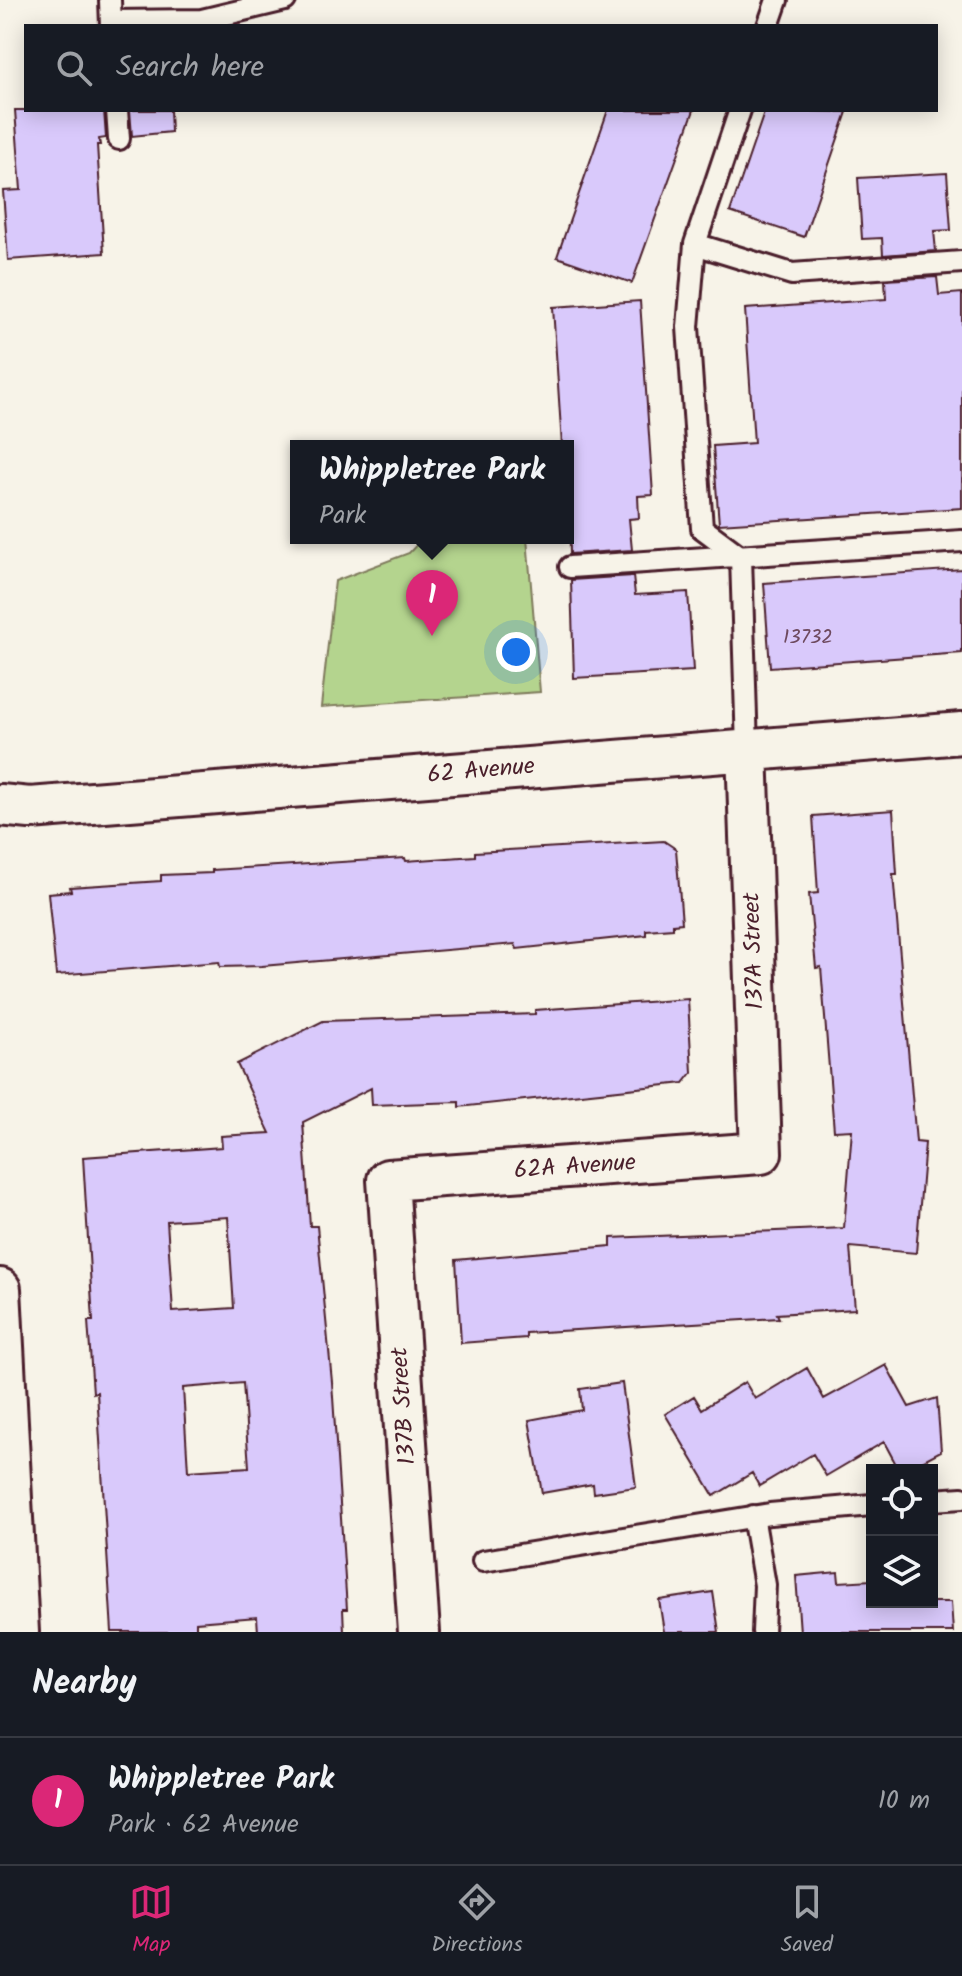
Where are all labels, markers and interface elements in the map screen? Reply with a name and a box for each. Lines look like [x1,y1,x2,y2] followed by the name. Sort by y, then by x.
[24,24,938,112] search box
[116,44,264,92] text: Search here
[52,46,96,90] icon: search
[290,440,574,544] popup
[319,447,545,495] text: Whippletree Park
[319,495,366,537] text: Park
[406,570,458,636] pin: 1
[783,622,833,654] house number: 13732
[496,632,536,672] your location
[426,747,536,795] street label: 62 Avenue
[732,891,776,1010] street label: 137A Street
[513,1143,637,1191] street label: 62A Avenue
[380,1345,428,1466] street label: 137B Street
[866,1464,938,1608] map controls
[866,1464,938,1536] button: locate
[866,1536,938,1608] button: layers
[32,1657,137,1711] text: Nearby
[108,1756,334,1804] text: Whippletree Park
[54,1780,62,1822] text: 1
[878,1780,930,1822] text: 10 m
[108,1804,299,1846] text: Park · 62 Avenue
[129,1880,173,1963] tab: Map
[431,1880,523,1963] tab: Directions
[781,1880,833,1963] tab: Saved

